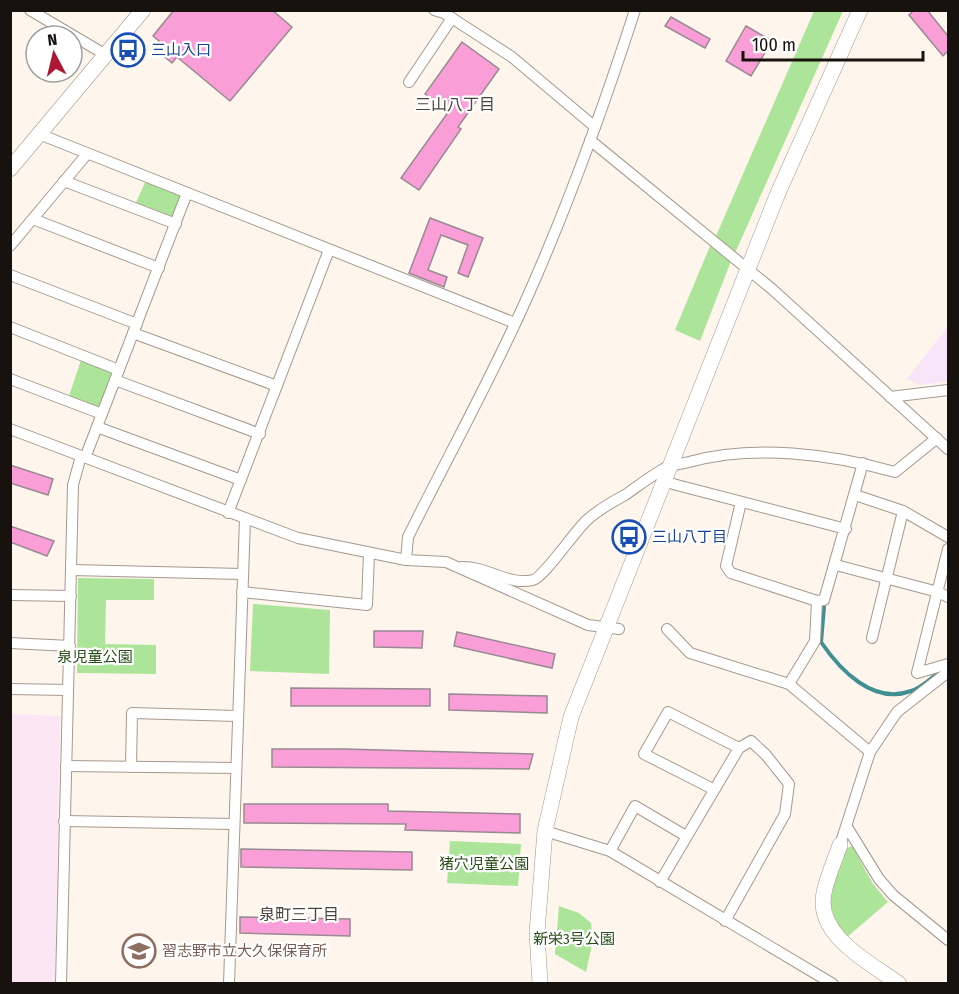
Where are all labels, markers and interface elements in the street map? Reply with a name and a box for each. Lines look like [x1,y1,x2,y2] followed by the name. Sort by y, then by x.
[24,24,84,84] north arrow
[743,24,923,62] scale bar
[46,30,58,50] text: N
[110,32,146,68] bus stop icon: 三山入口
[752,34,796,56] text: 100 m
[151,41,211,59] place label: 三山入口
[415,95,495,114] district label: 三山八丁目
[611,519,647,555] bus stop icon: 三山八丁目
[652,528,727,546] place label: 三山八丁目
[57,648,133,666] park label: 泉児童公園
[439,855,529,873] park label: 猪穴児童公園
[259,905,339,924] district label: 泉町三丁目
[533,930,615,948] park label: 新栄3号公園
[121,933,157,969] school or university icon: 習志野市立大久保保育所
[162,942,327,960] place label: 習志野市立大久保保育所

